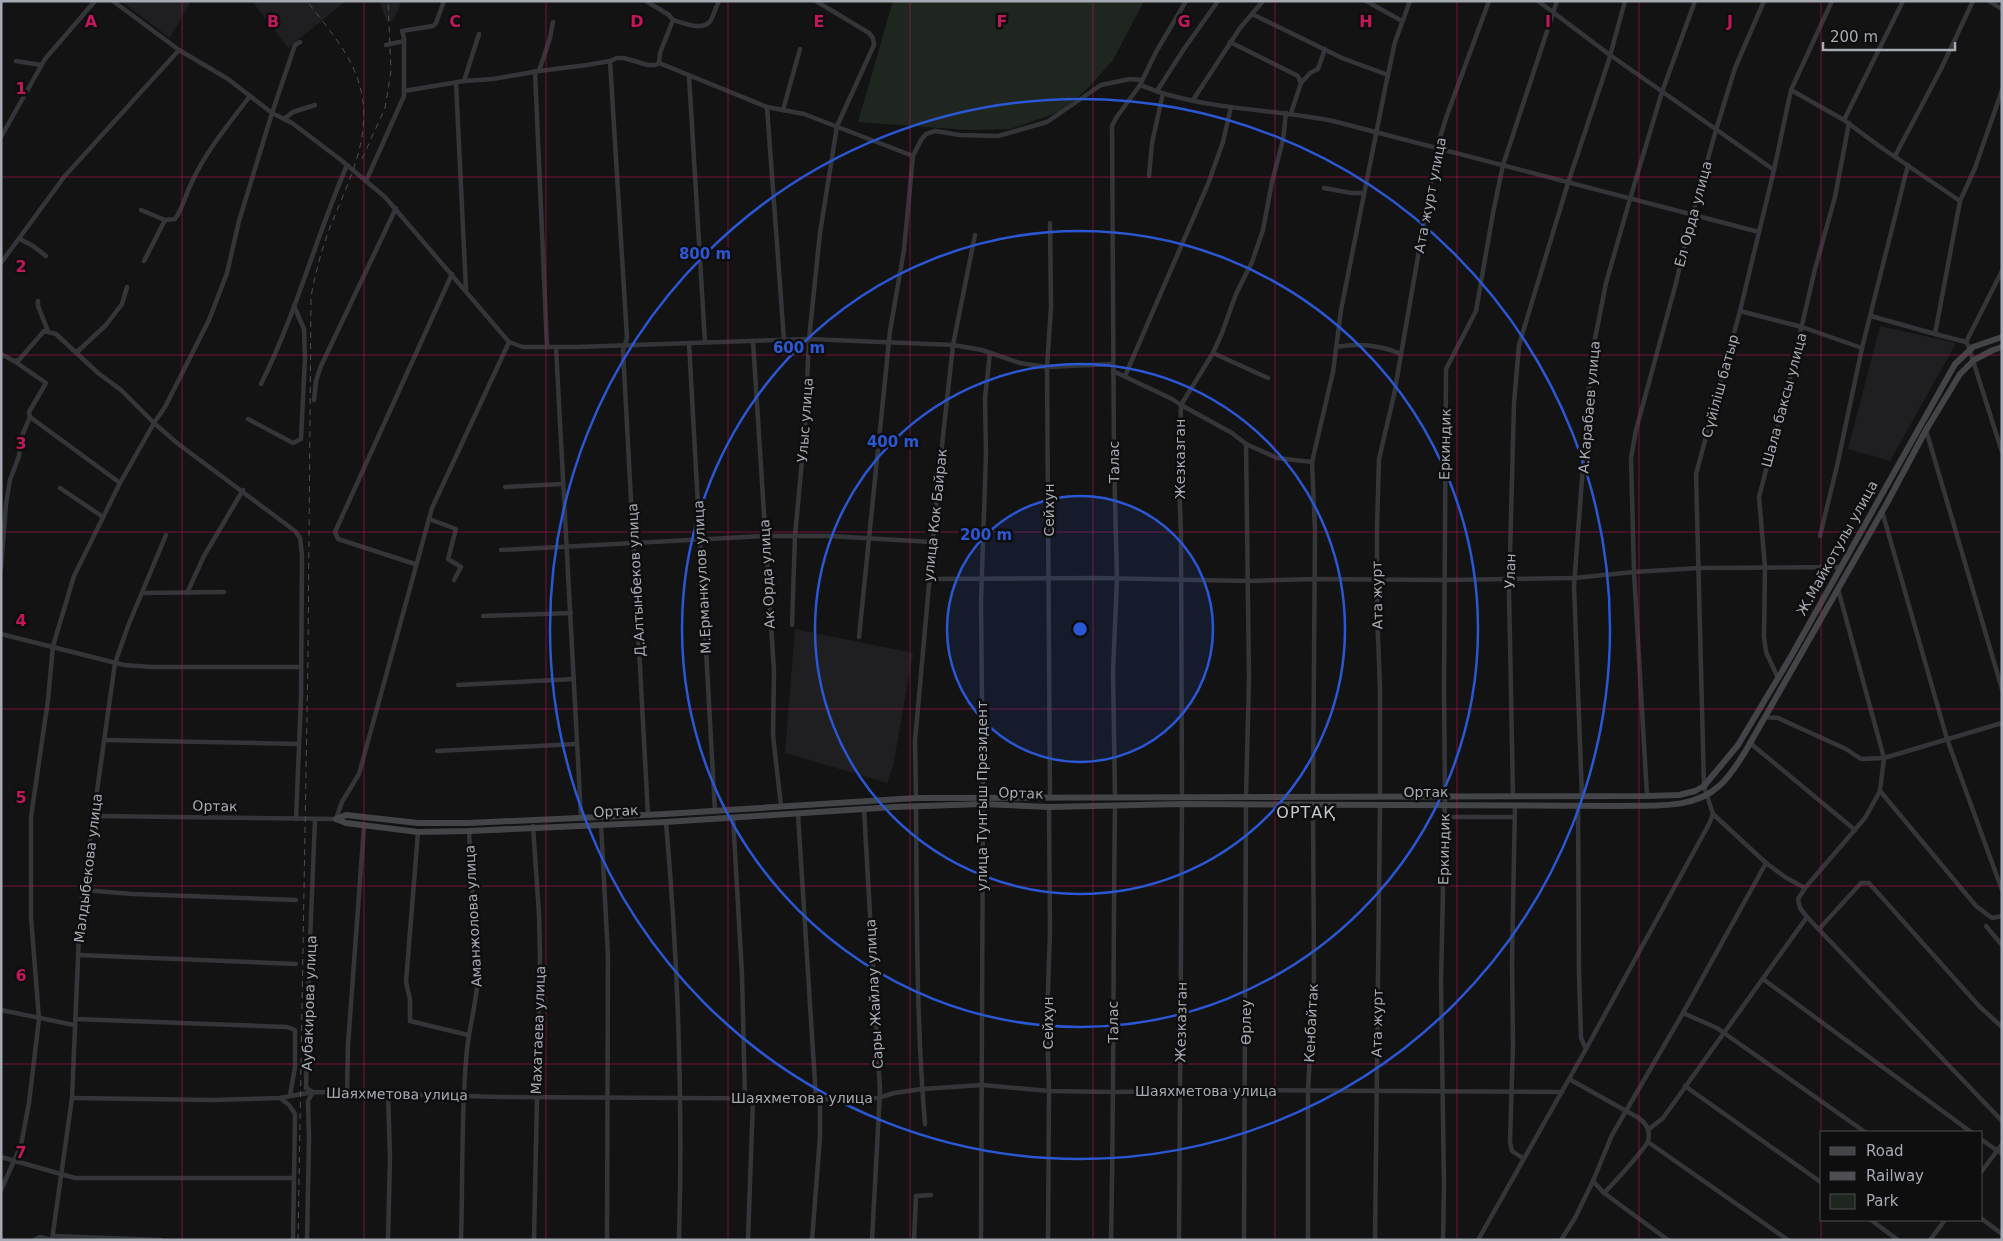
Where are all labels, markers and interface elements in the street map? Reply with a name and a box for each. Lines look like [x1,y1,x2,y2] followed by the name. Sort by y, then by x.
[85,12,98,31] text: A
[267,12,279,31] text: B
[449,12,461,31] text: C
[630,12,644,31] text: D
[814,12,824,31] text: E
[997,12,1007,31] text: F
[1177,12,1191,31] text: G
[1359,12,1373,31] text: H
[1545,12,1551,31] text: I
[1726,12,1733,31] text: J
[1823,20,1956,52] scale bar
[1830,28,1878,46] text: 200 m
[15,79,27,98] text: 1
[1411,136,1449,254] street label: Ата журт улица
[1671,159,1715,269] street label: Ел Орда улица
[679,245,731,263] text: 800 m
[15,257,27,276] text: 2
[1758,331,1810,469] street label: Шала баксы улица
[1698,332,1742,439] street label: Сүйіліш батыр
[773,339,825,357] text: 600 m
[1575,340,1603,474] street label: А.Карабаев улица
[794,377,816,463] street label: Улыс улица
[1436,408,1454,480] street label: Еркиндик
[1172,419,1188,499] street label: Жезказган
[867,433,919,451] text: 400 m
[15,434,27,453] text: 3
[1106,441,1122,484] street label: Талас
[920,448,950,582] street label: улица Кок Байрак
[1793,478,1881,618] street label: Ж.Майкотулы улица
[1041,483,1057,537] street label: Сейхун
[690,500,714,654] street label: М.Ерманкулов улица
[624,503,648,657] street label: Д.Алтынбеков улица
[756,519,778,629] street label: Ак Орда улица
[960,526,1012,544] text: 200 m
[1501,553,1519,589] street label: Улан
[1368,561,1386,629] street label: Ата журт
[15,611,27,630] text: 4
[1071,620,1089,638] centre of rings
[974,701,990,891] street label: улица Тунгыш Президент
[998,784,1044,802] street label: Ортак
[1403,784,1449,800] street label: Ортак
[15,788,27,807] text: 5
[71,792,105,944] street label: Малдыбекова улица
[192,798,238,814] street label: Ортак
[593,802,639,820] street label: Ортак
[1276,803,1336,822] district label: ОРТАҚ
[1435,813,1453,885] street label: Еркиндик
[461,845,485,987] street label: Аманжолова улица
[862,919,886,1069] street label: Сары Жайлау улица
[299,935,319,1071] street label: Аубакирова улица
[528,965,548,1095] street label: Махатаева улица
[15,966,27,985] text: 6
[1172,982,1190,1062] street label: Жезказган
[1301,983,1321,1063] street label: Кенбайтак
[1368,989,1386,1057] street label: Ата журт
[1040,996,1056,1050] street label: Сейхун
[1238,999,1254,1045] street label: Өрлеу
[1105,1001,1121,1044] street label: Талас
[1135,1083,1277,1099] street label: Шаяхметова улица
[326,1085,468,1103] street label: Шаяхметова улица
[731,1090,873,1106] street label: Шаяхметова улица
[1820,1131,1983,1221] legend
[1866,1142,1904,1160] text: Road
[15,1143,27,1162] text: 7
[1866,1167,1924,1185] text: Railway
[1866,1192,1899,1210] text: Park

